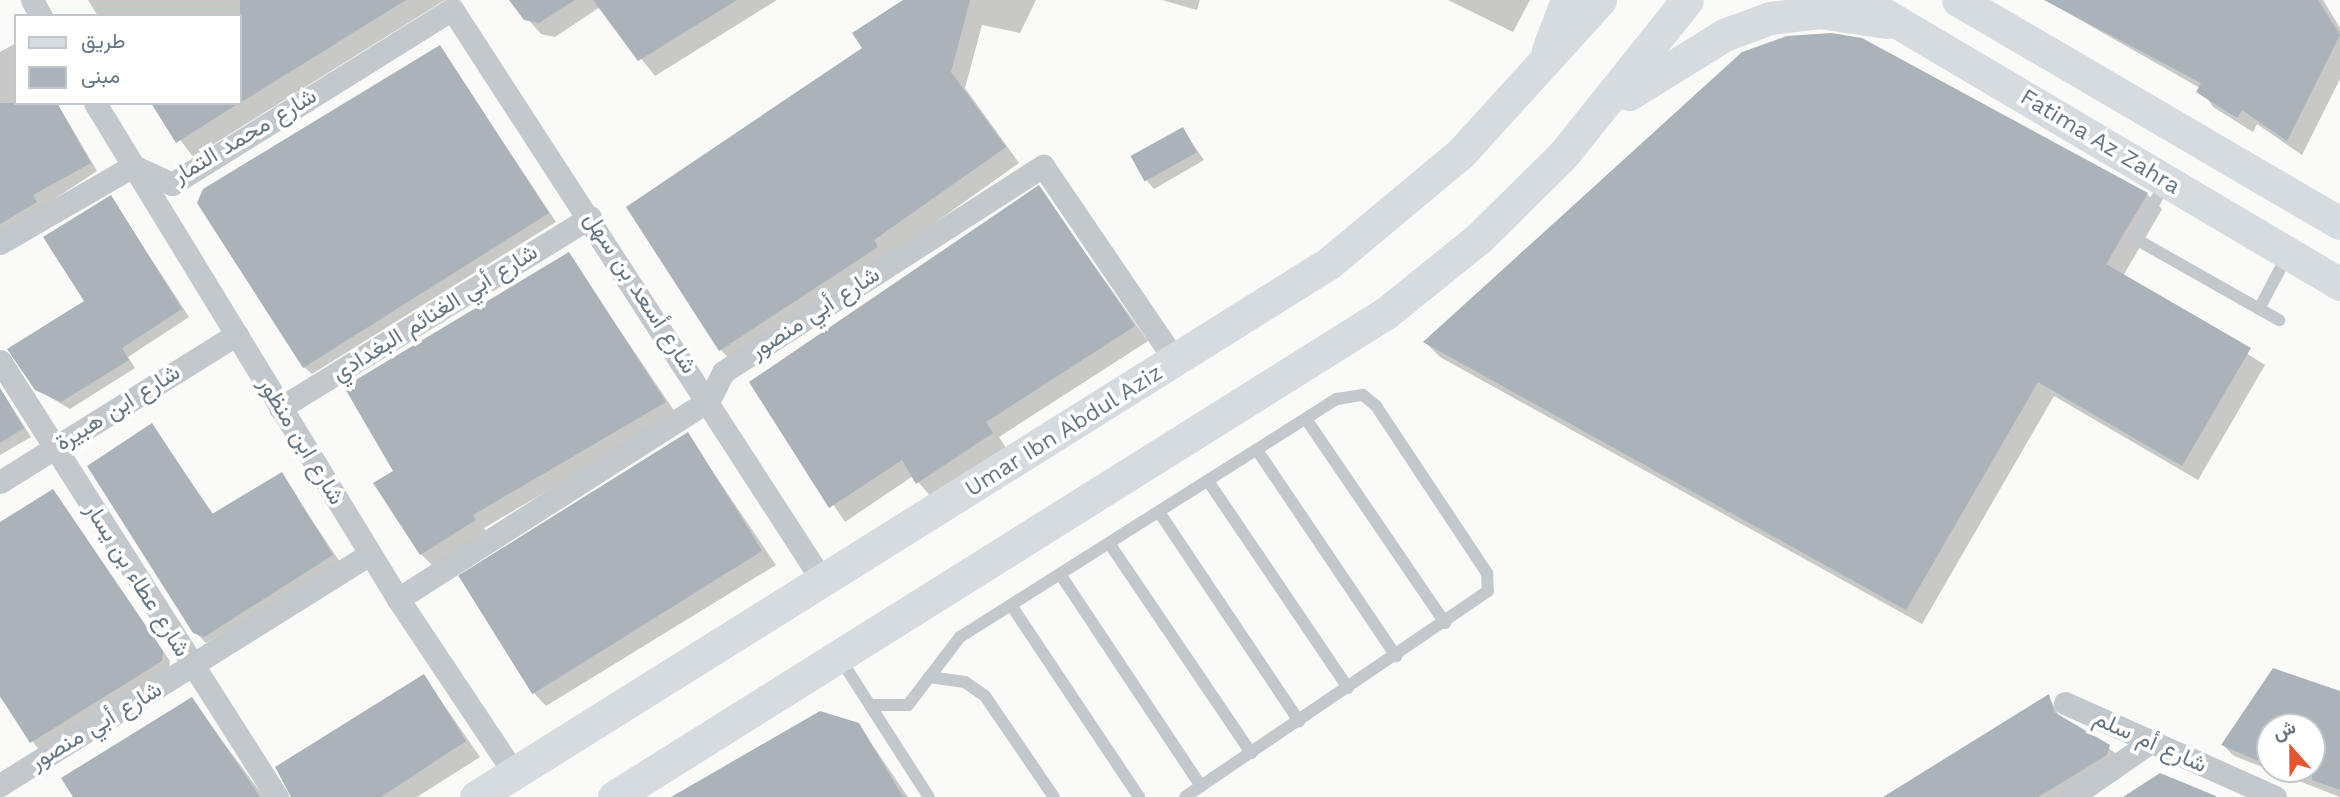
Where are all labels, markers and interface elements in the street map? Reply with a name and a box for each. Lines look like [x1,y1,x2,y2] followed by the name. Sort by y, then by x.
[14,14,242,105] legend
[81,28,126,53] text: طريق
[81,63,120,88] text: مبنى
[168,82,322,190] street label: شارع محمد التمار
[2014,83,2186,201] street label: Fatima Az Zahra
[577,207,703,379] street label: شارع أسعد بن سهل
[327,238,543,388] street label: شارع أبي الغنائم البغدادي
[745,261,885,365] street label: شارع أبي منصور
[959,358,1169,504] street label: Umar Ibn Abdul Aziz
[51,359,185,457] street label: شارع ابن هبيرة
[252,372,350,510] street label: شارع ابن منظور
[79,498,195,662] street label: شارع عطاء بن يسار
[25,676,167,776] street label: شارع أبي منصور
[2089,705,2211,779] street label: شارع أم سلم
[2256,713,2326,783] north arrow
[2269,715,2299,745] text: ش

